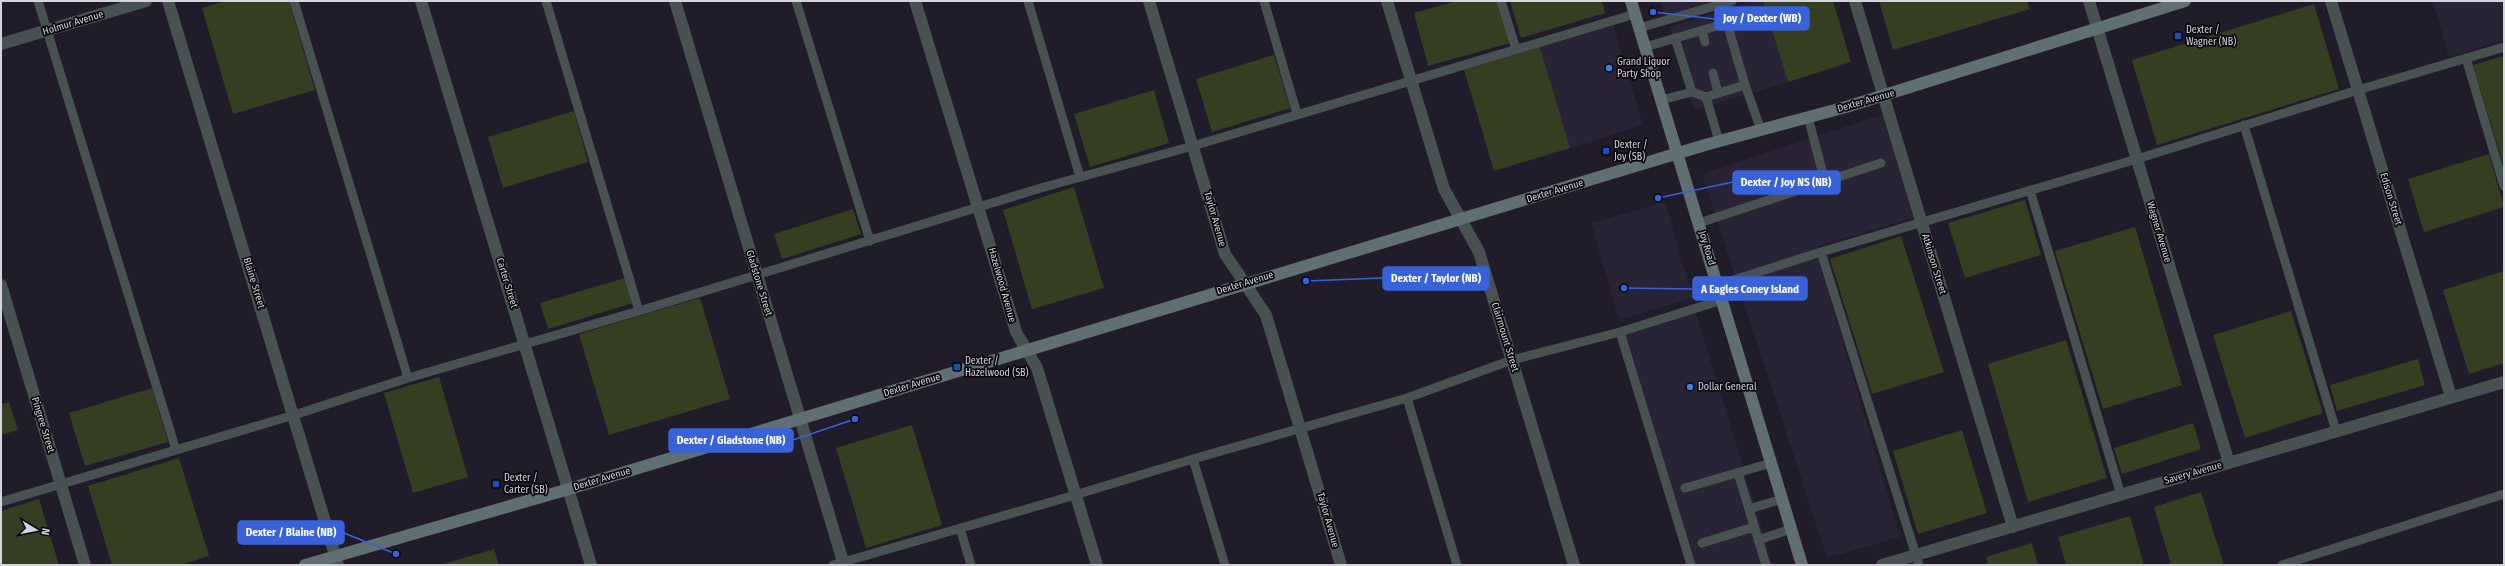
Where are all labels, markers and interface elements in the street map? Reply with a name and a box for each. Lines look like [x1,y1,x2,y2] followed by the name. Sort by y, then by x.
[1715,7,1809,30] callout: Joy / Dexter (WB)
[41,8,105,38] street label: Holmur Avenue
[1722,12,1802,25] text: Joy / Dexter (WB)
[2186,24,2236,48] place label: Dexter / Wagner (NB)
[2173,31,2183,41] marker: Dexter / Wagner (NB)
[1617,56,1671,80] place label: Grand Liquor Party Shop
[1604,63,1614,73] marker: Grand Liquor Party Shop
[1836,87,1896,115] street label: Dexter Avenue
[1614,139,1648,163] place label: Dexter / Joy (SB)
[1601,146,1611,156] marker: Dexter / Joy (SB)
[1733,171,1840,194] callout: Dexter / Joy NS (NB)
[2377,171,2405,227] street label: Edison Street
[1741,176,1832,189] text: Dexter / Joy NS (NB)
[1525,177,1585,205] street label: Dexter Avenue
[1201,190,1229,248] street label: Taylor Avenue
[2144,200,2174,264] street label: Wagner Avenue
[1696,229,1718,267] street label: Joy Road
[1919,232,1949,296] street label: Atkinson Street
[986,246,1018,324] street label: Hazelwood Avenue
[743,249,775,318] street label: Gladstone Street
[241,256,268,311] street label: Blaine Street
[494,256,521,310] street label: Carter Street
[1383,267,1489,290] callout: Dexter / Taylor (NB)
[1215,269,1275,297] street label: Dexter Avenue
[1391,272,1482,285] text: Dexter / Taylor (NB)
[1693,277,1807,300] callout: A Eagles Coney Island
[1700,283,1799,296] text: A Eagles Coney Island
[1489,301,1521,374] street label: Clairmount Street
[965,355,1029,379] place label: Dexter / Hazelwood (SB)
[952,362,962,372] marker: Dexter / Hazelwood (SB)
[882,371,942,399] street label: Dexter Avenue
[1698,381,1757,393] place label: Dollar General
[1685,382,1695,392] marker: Dollar General
[29,396,57,455] street label: Pingree Street
[669,429,793,452] callout: Dexter / Gladstone (NB)
[677,434,786,447] text: Dexter / Gladstone (NB)
[2163,459,2223,487] street label: Savery Avenue
[572,465,632,493] street label: Dexter Avenue
[504,472,548,496] place label: Dexter / Carter (SB)
[491,479,501,489] marker: Dexter / Carter (SB)
[1314,491,1342,549] street label: Taylor Avenue
[16,510,56,550] north arrow
[238,521,344,544] callout: Dexter / Blaine (NB)
[246,526,337,539] text: Dexter / Blaine (NB)
[38,527,52,536] text: N

